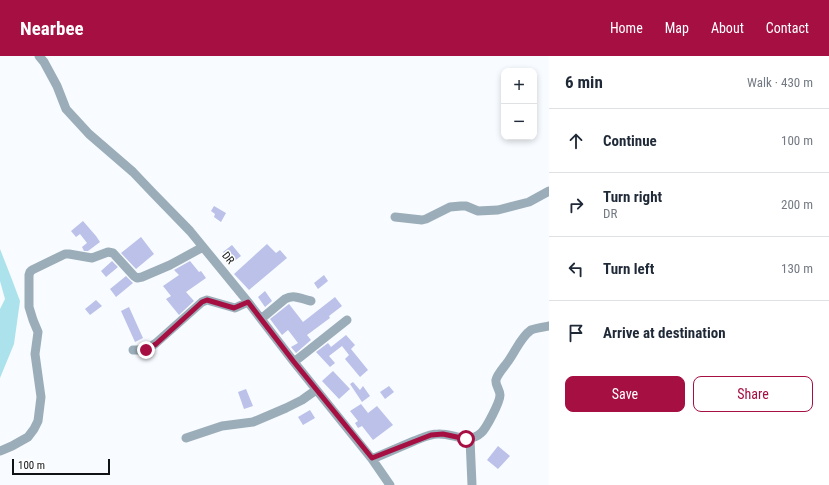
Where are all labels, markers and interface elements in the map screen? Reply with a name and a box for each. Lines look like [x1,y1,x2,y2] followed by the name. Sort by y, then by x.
[20,17,84,40] text: Nearbee
[610,20,643,36] text: Home
[665,20,689,36] text: Map
[711,20,744,36] text: About
[766,20,809,36] text: Contact
[501,68,537,140] map controls
[501,68,537,104] button: +
[565,72,603,92] text: 6 min
[747,75,813,90] text: Walk · 430 m
[501,104,537,140] button: −
[565,130,587,152] icon: ahead
[603,132,657,150] text: Continue
[781,133,813,148] text: 100 m
[603,188,662,206] text: Turn right
[565,194,587,216] icon: right
[781,197,813,212] text: 200 m
[603,206,617,221] text: DR
[219,249,237,267] street label: DR
[565,258,587,280] icon: left
[603,260,654,278] text: Turn left
[781,261,813,276] text: 130 m
[565,322,587,344] icon: arrive
[603,324,726,342] text: Arrive at destination
[137,341,155,359] route end
[565,376,685,412] button: Save
[693,376,813,412] button: Share
[457,430,475,448] route start
[12,457,110,476] scale bar
[18,459,45,472] text: 100 m

